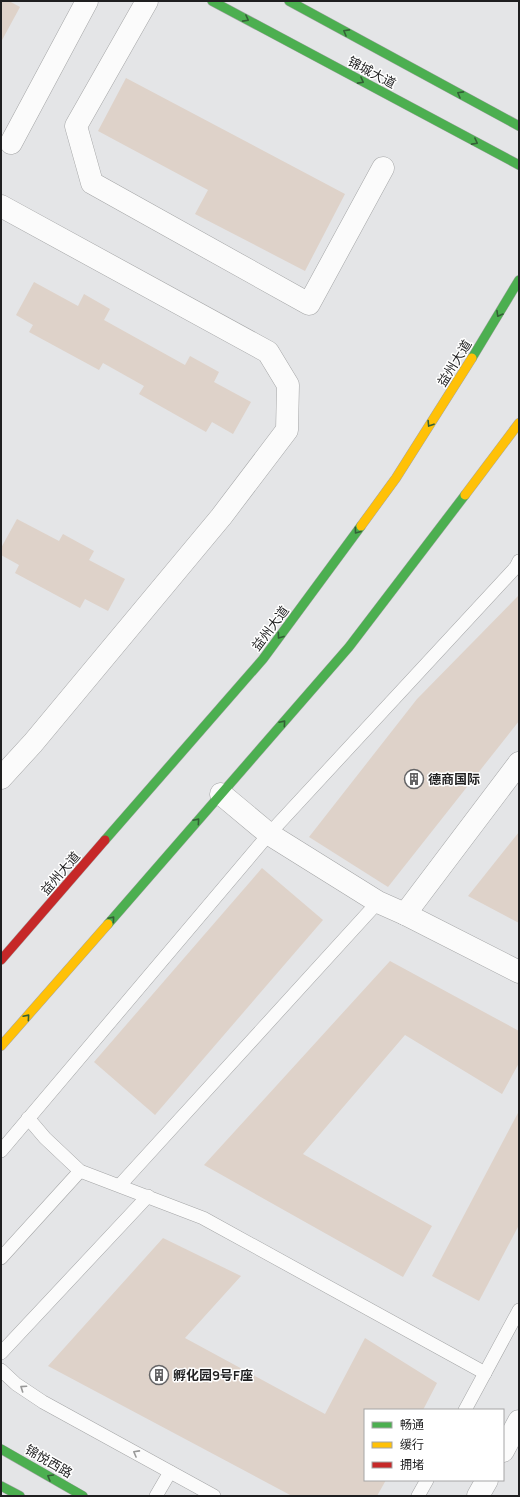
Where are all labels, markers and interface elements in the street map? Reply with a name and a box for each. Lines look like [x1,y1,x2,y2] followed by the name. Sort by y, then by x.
[242,15,249,22] one-way arrow
[343,29,350,37] one-way arrow
[345,52,399,92] street label: 锦城大道
[357,76,364,83] one-way arrow
[457,92,464,99] one-way arrow
[471,137,479,145] one-way arrow
[497,310,504,317] one-way arrow
[433,336,475,390] street label: 益州大道
[428,420,435,427] one-way arrow
[355,527,362,534] one-way arrow
[247,602,293,654] street label: 益州大道
[278,632,285,639] one-way arrow
[278,720,285,727] one-way arrow
[403,768,425,790] building icon: 德商国际
[428,770,480,788] place label: 德商国际
[193,818,200,825] one-way arrow
[36,847,84,899] street label: 益州大道
[107,916,114,923] one-way arrow
[22,1014,29,1021] one-way arrow
[148,1364,170,1386] building icon: 孵化园9号F座
[173,1366,253,1384] place label: 孵化园9号F座
[20,1385,27,1393] one-way arrow
[364,1409,504,1481] legend
[400,1416,424,1433] text: 畅通
[400,1436,424,1453] text: 缓行
[22,1440,76,1482] street label: 锦悦西路
[132,1450,140,1457] one-way arrow
[400,1456,424,1473] text: 拥堵
[46,1474,54,1481] one-way arrow

